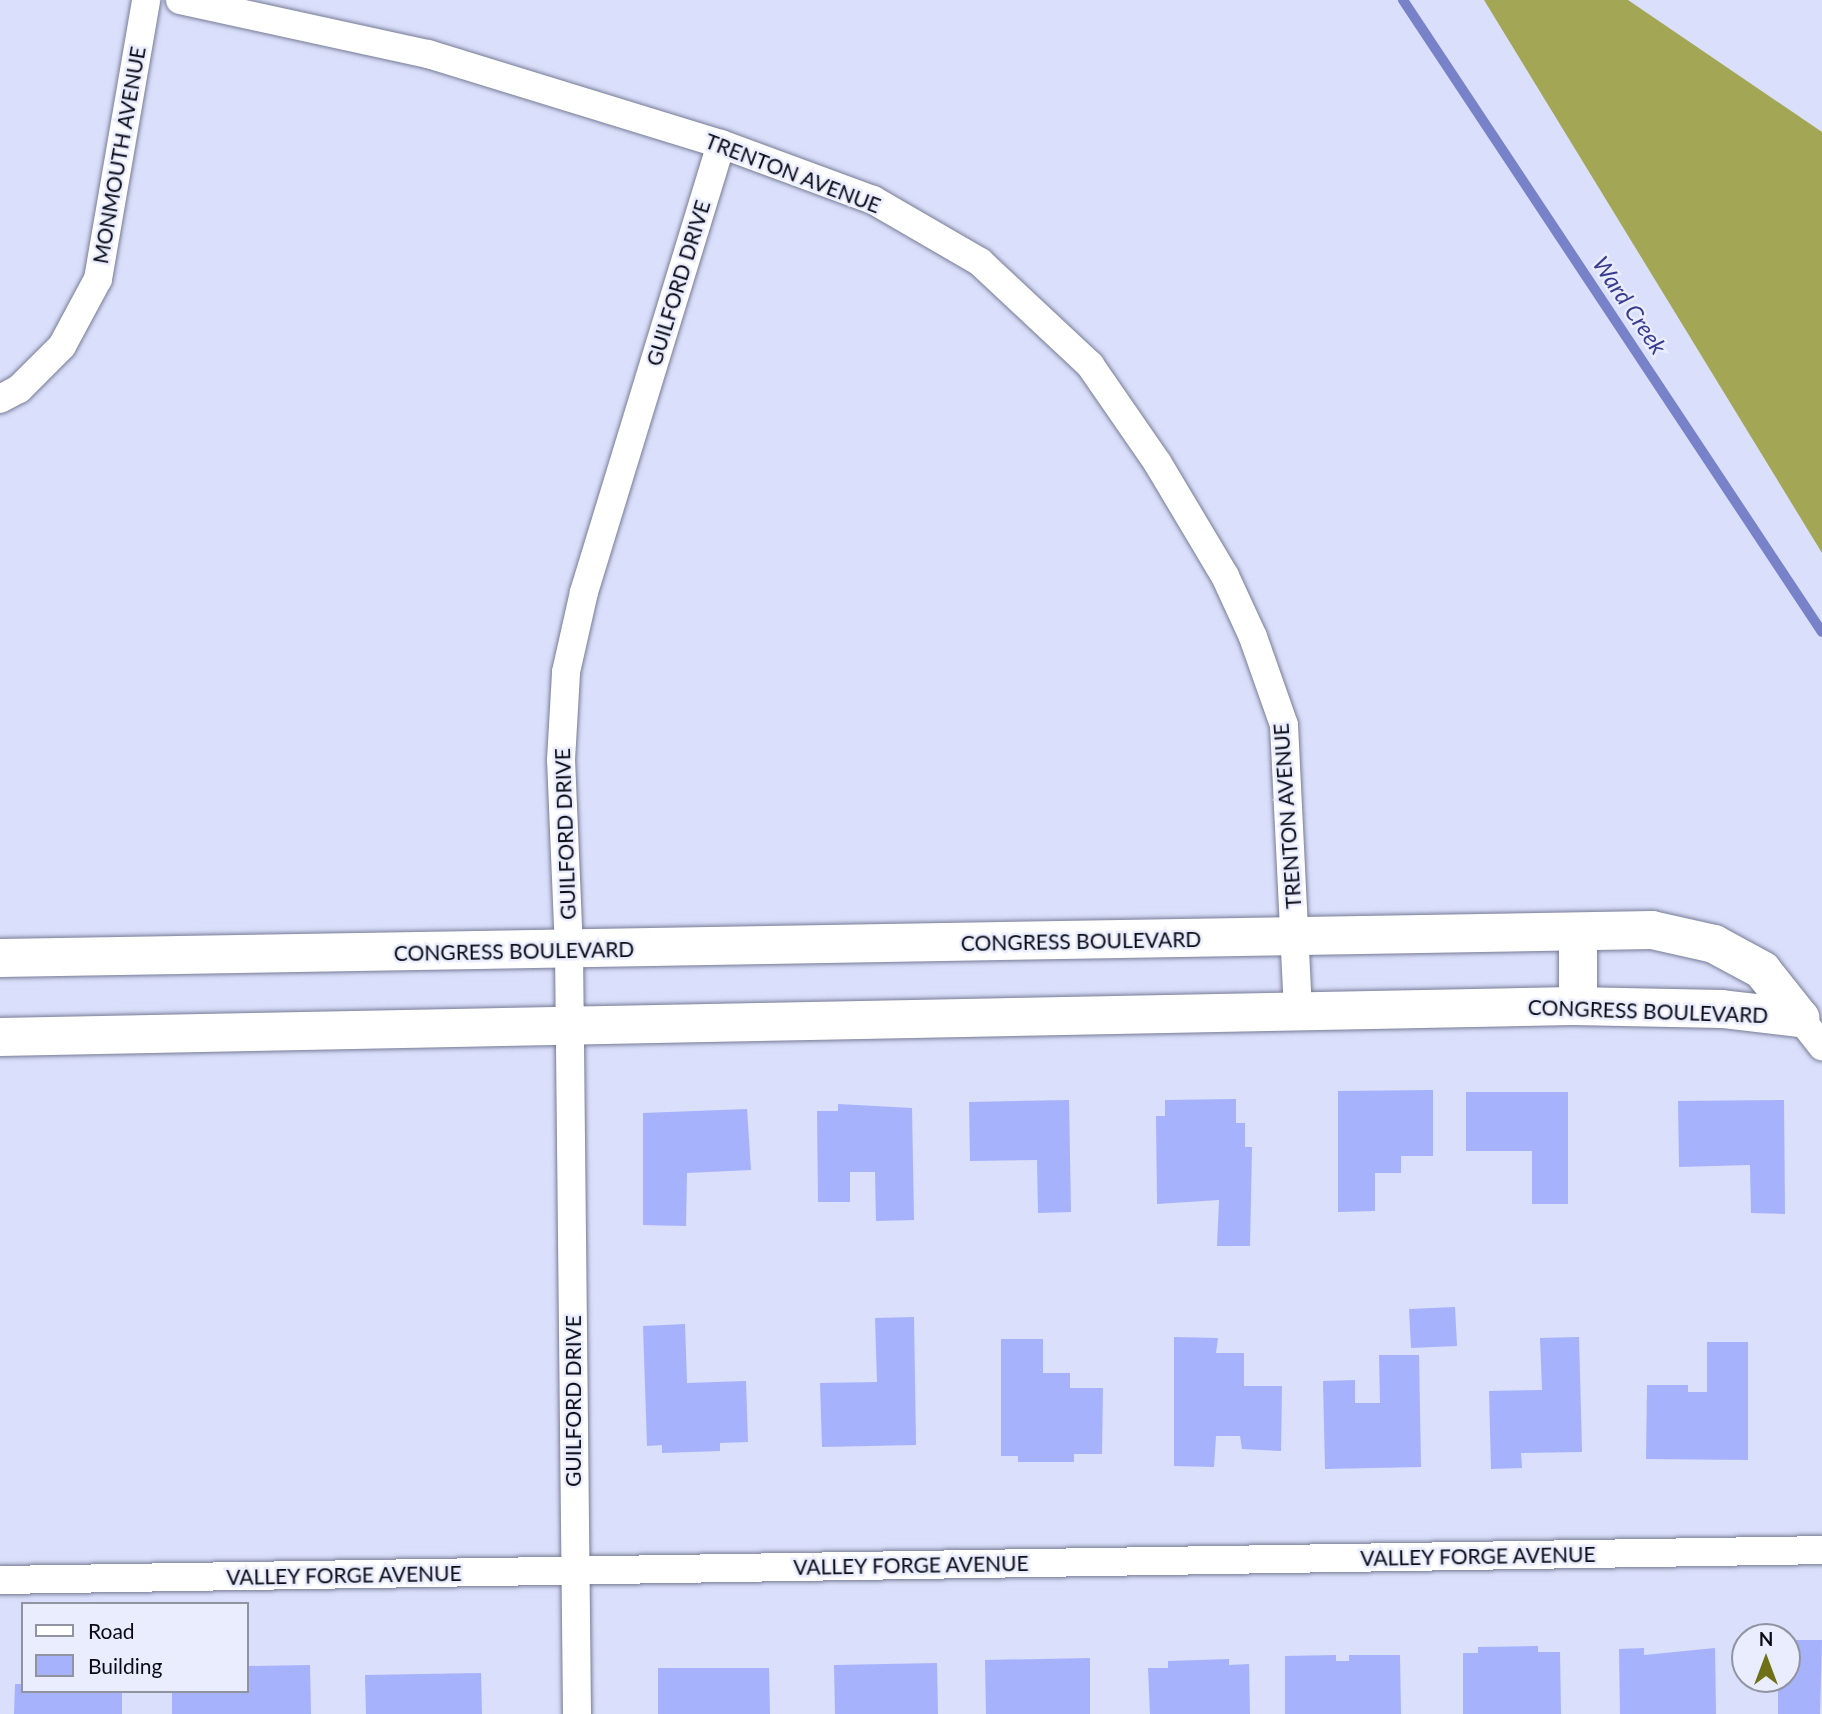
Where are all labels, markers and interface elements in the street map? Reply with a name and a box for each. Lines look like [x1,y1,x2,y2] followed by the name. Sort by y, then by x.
[87,44,151,266] street label: MONMOUTH AVENUE
[701,128,885,218] street label: TRENTON AVENUE
[641,197,715,369] street label: GUILFORD DRIVE
[1587,251,1673,359] water label: Ward Creek
[1268,722,1306,910] street label: TRENTON AVENUE
[549,748,581,920] street label: GUILFORD DRIVE
[961,926,1201,956] street label: CONGRESS BOULEVARD
[394,936,634,966] street label: CONGRESS BOULEVARD
[1527,994,1769,1028] street label: CONGRESS BOULEVARD
[560,1315,586,1487] street label: GUILFORD DRIVE
[1359,1541,1597,1571] street label: VALLEY FORGE AVENUE
[792,1550,1030,1580] street label: VALLEY FORGE AVENUE
[225,1560,463,1590] street label: VALLEY FORGE AVENUE
[21,1602,248,1693] legend
[88,1618,135,1643] text: Road
[1731,1623,1801,1693] north arrow
[1759,1627,1773,1650] text: N
[88,1653,163,1678] text: Building

